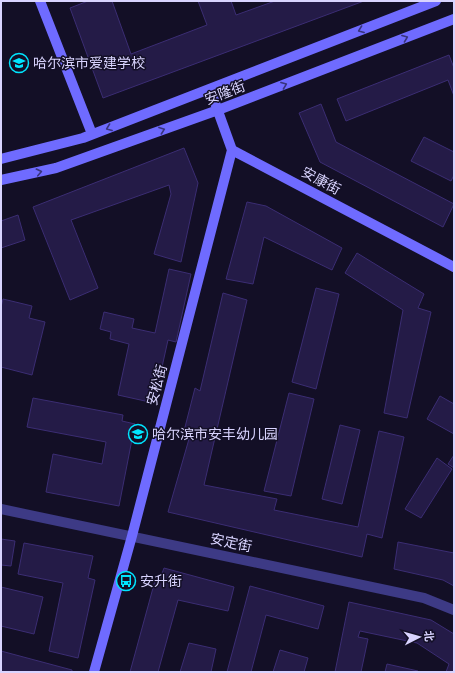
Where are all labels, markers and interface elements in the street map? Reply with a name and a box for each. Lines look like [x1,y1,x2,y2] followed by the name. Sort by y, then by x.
[357,26,364,34] one-way arrow
[402,34,409,42] one-way arrow
[8,52,30,74] school or university icon: 哈尔滨市爱建学校
[33,54,145,73] place label: 哈尔滨市爱建学校
[202,77,248,109] street label: 安隆街
[280,81,287,89] one-way arrow
[105,123,112,131] one-way arrow
[159,127,166,135] one-way arrow
[298,163,344,199] street label: 安康街
[36,168,42,176] one-way arrow
[142,362,172,408] street label: 安松街
[127,423,149,445] school or university icon: 哈尔滨市安丰幼儿园
[152,425,278,444] place label: 哈尔滨市安丰幼儿园
[208,529,254,557] street label: 安定街
[115,570,137,592] bus stop icon: 安升街
[140,572,182,591] place label: 安升街
[399,617,439,657] north arrow
[420,630,436,642] text: 北

